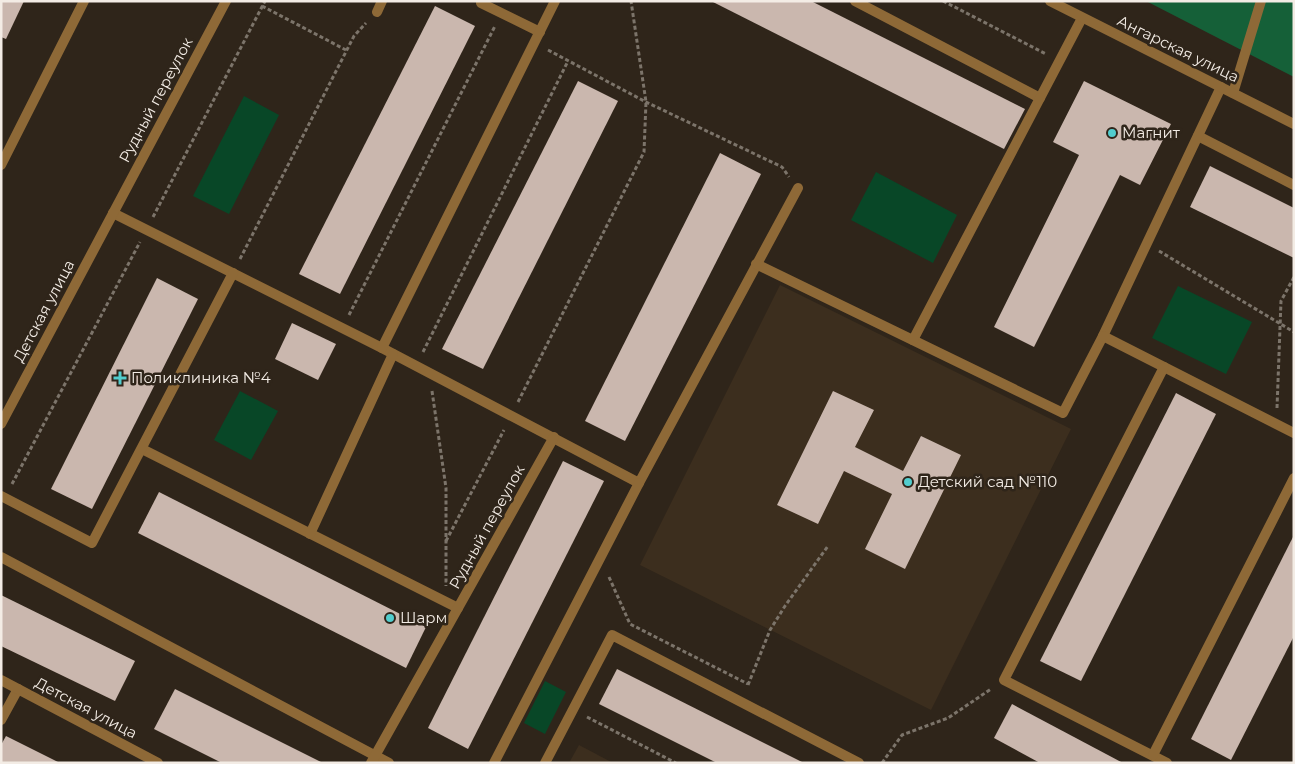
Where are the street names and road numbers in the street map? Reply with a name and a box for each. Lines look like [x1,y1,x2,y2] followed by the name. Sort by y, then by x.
[1114,11,1242,86] street label: Ангарская улица
[115,34,197,166] street label: Рудный переулок
[9,256,78,365] street label: Детская улица
[445,461,529,592] street label: Рудный переулок
[32,673,141,742] street label: Детская улица

